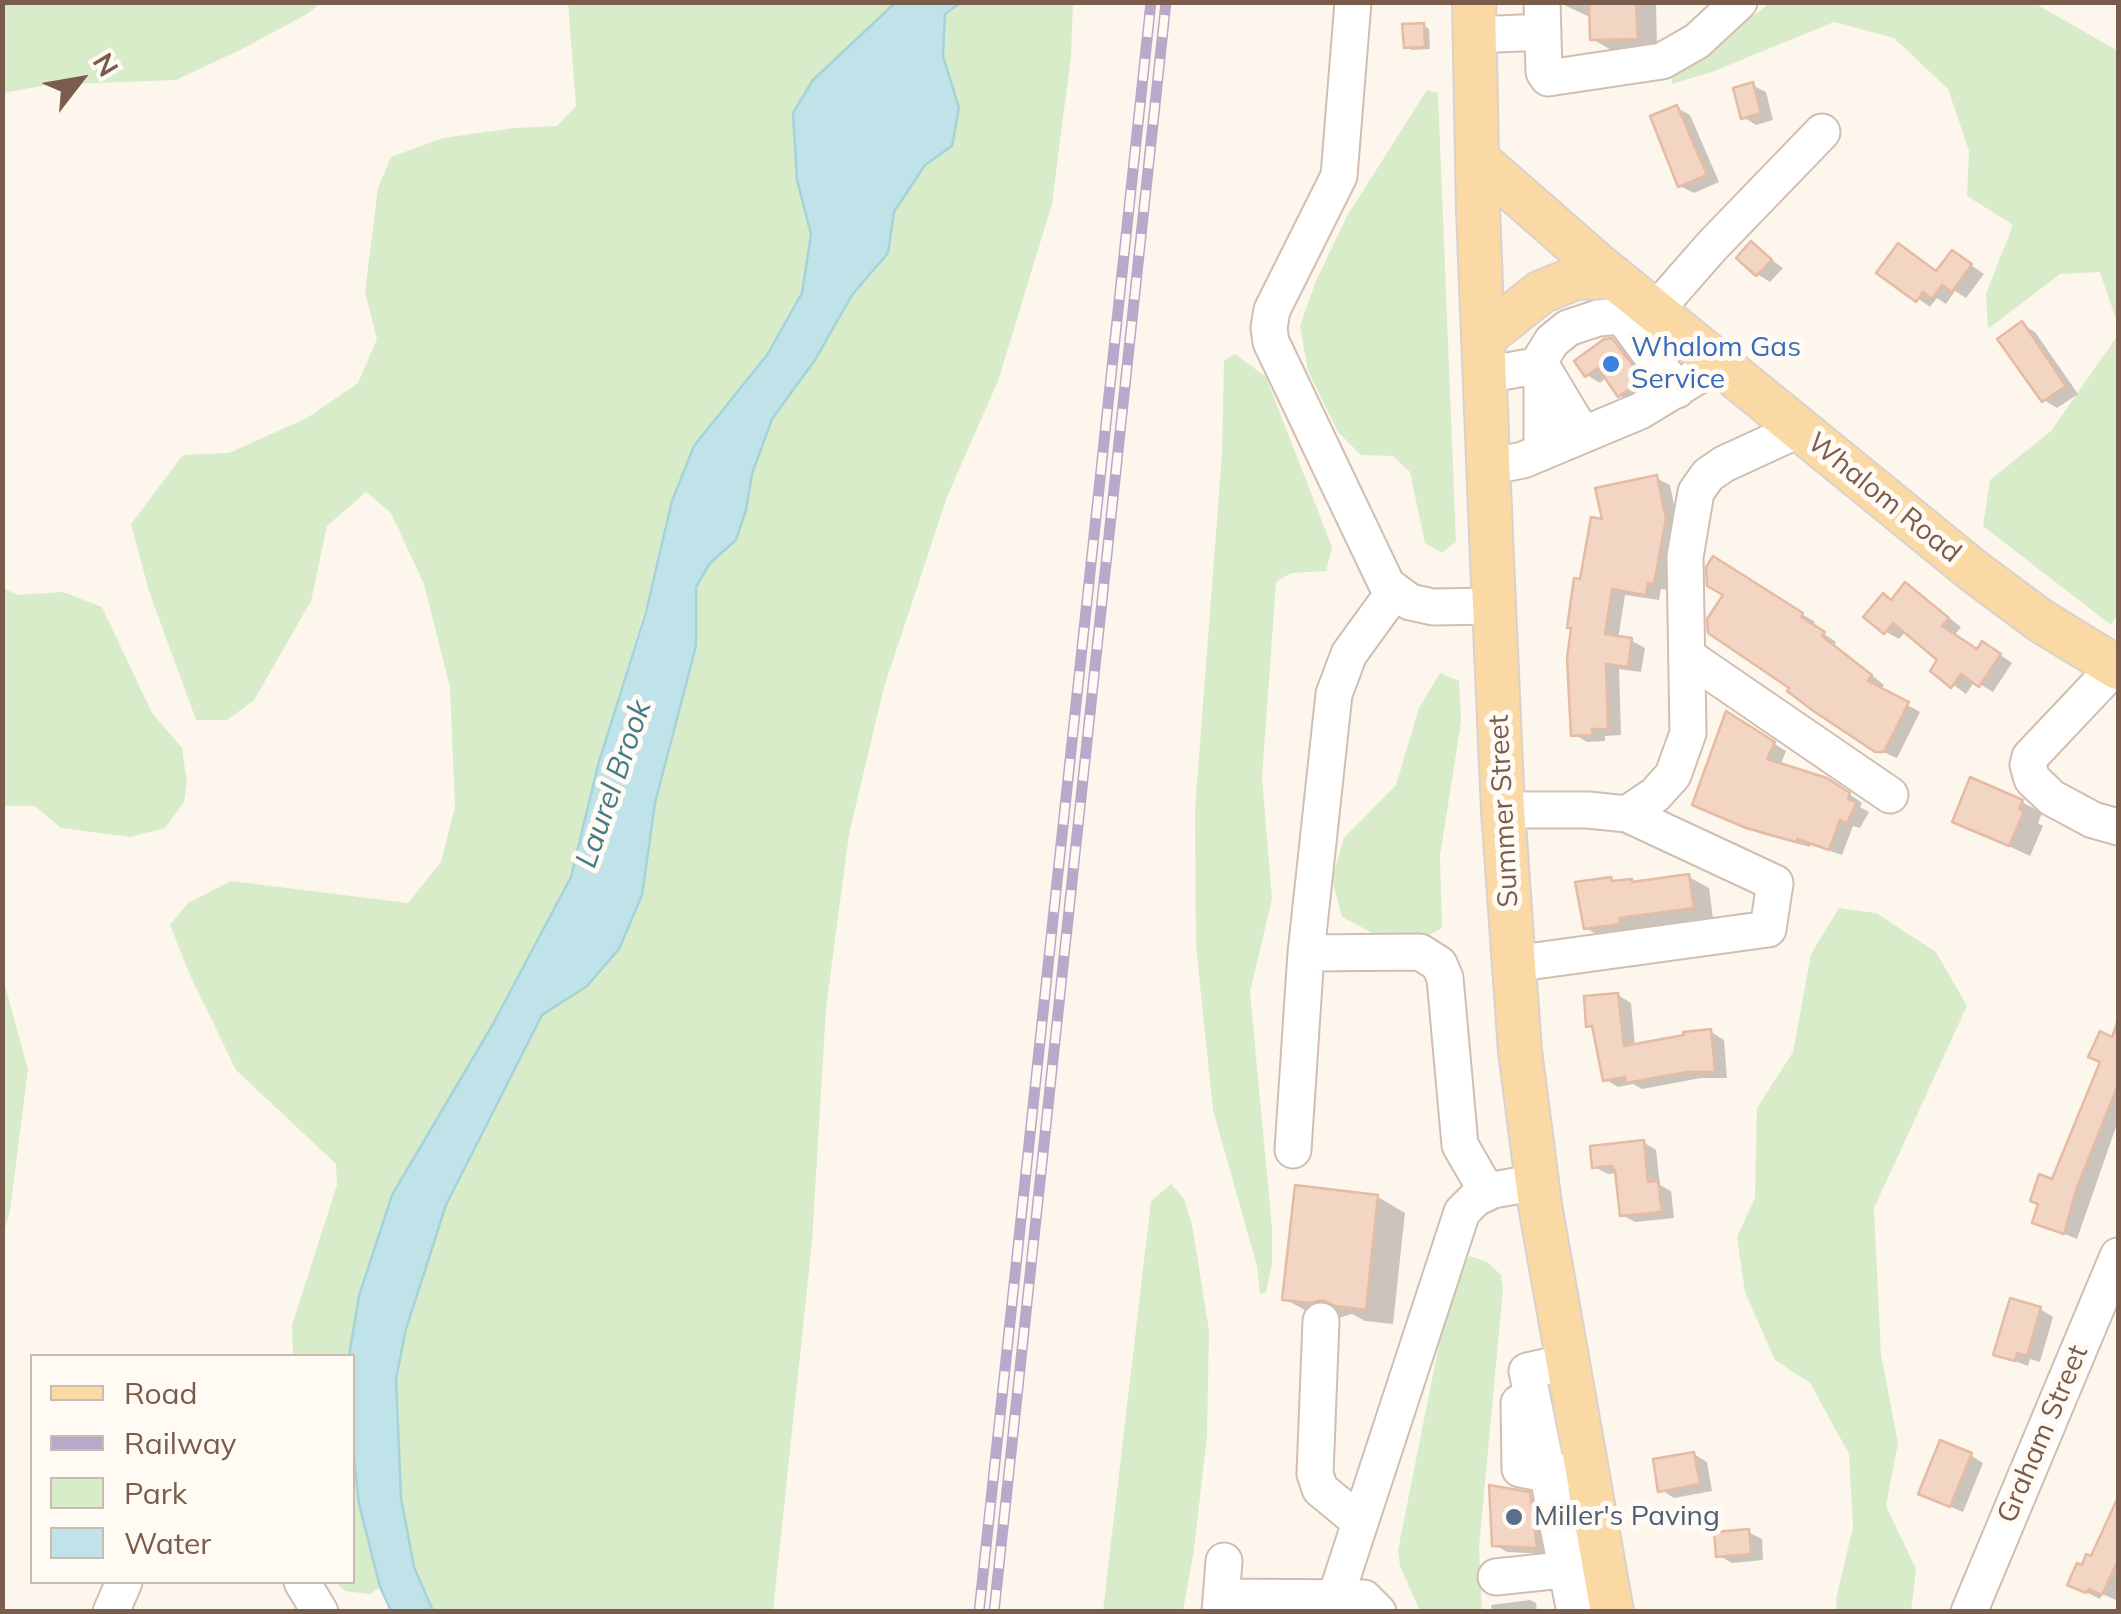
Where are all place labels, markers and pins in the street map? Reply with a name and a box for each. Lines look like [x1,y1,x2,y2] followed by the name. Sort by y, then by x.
[1631,331,1801,397] place label: Whalom Gas Service
[1600,353,1622,375] marker: Whalom Gas Service
[1534,1500,1720,1534] place label: Miller's Paving
[1503,1506,1525,1528] marker: Miller's Paving

